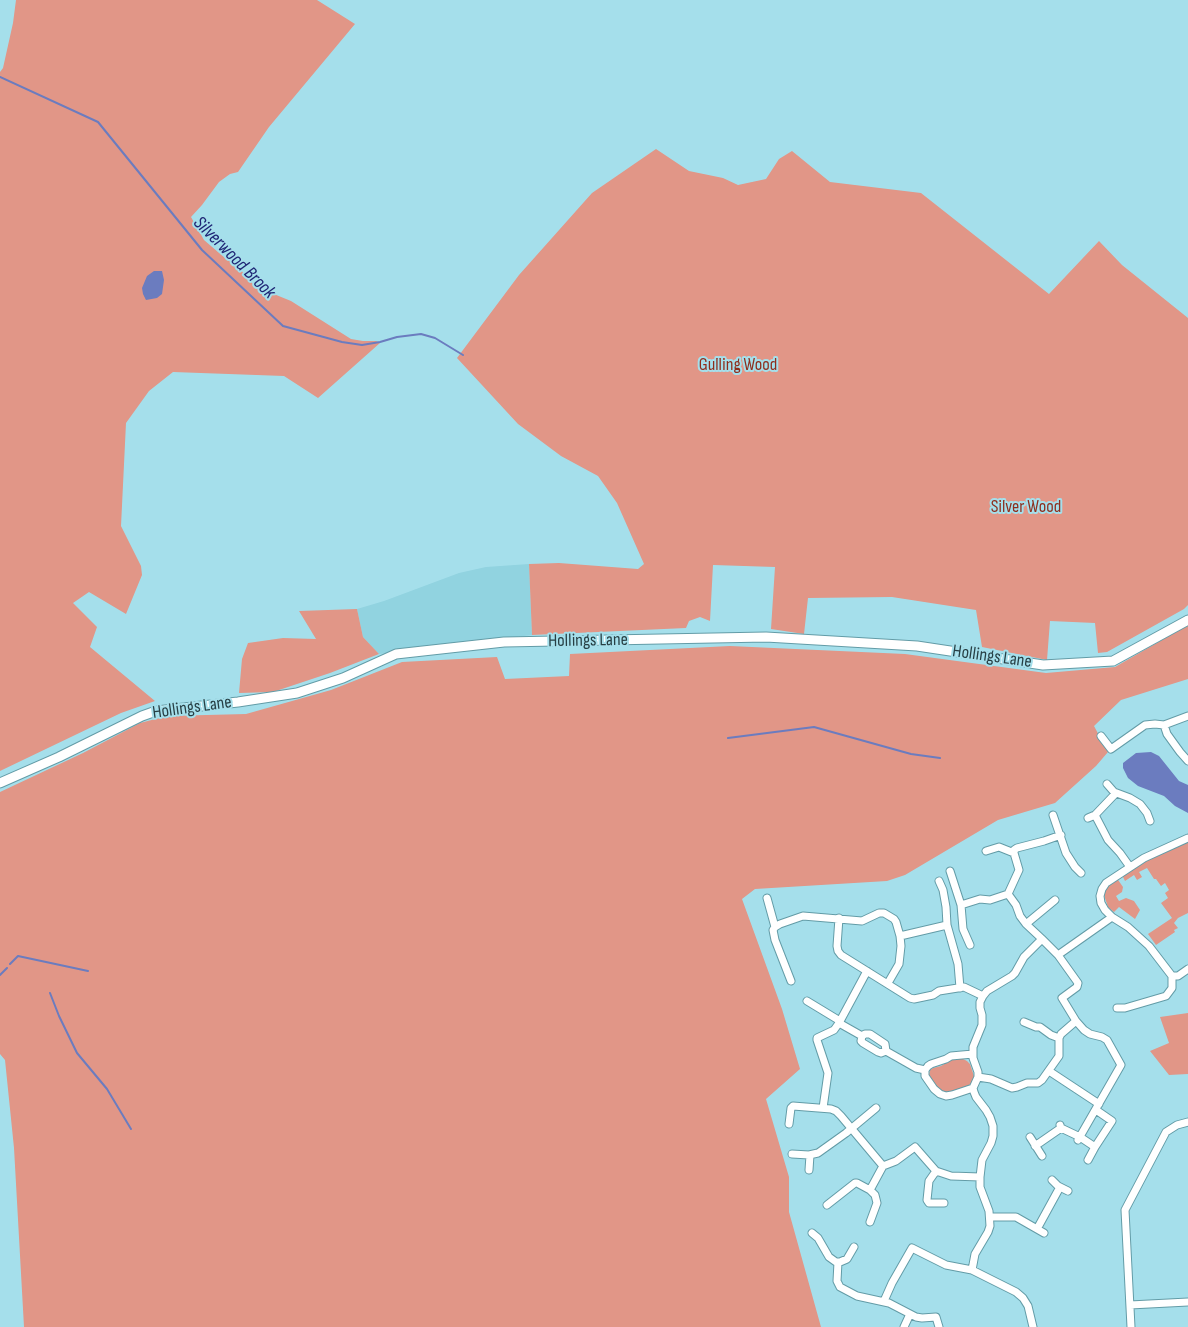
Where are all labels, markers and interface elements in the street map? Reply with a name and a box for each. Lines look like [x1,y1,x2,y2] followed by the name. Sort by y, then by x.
[188,212,280,304] water label: Silverwood Brook
[699,354,777,376] park label: Gulling Wood
[991,496,1061,518] park label: Silver Wood
[548,630,628,652] street label: Hollings Lane
[951,641,1033,673] street label: Hollings Lane
[151,692,233,724] street label: Hollings Lane

